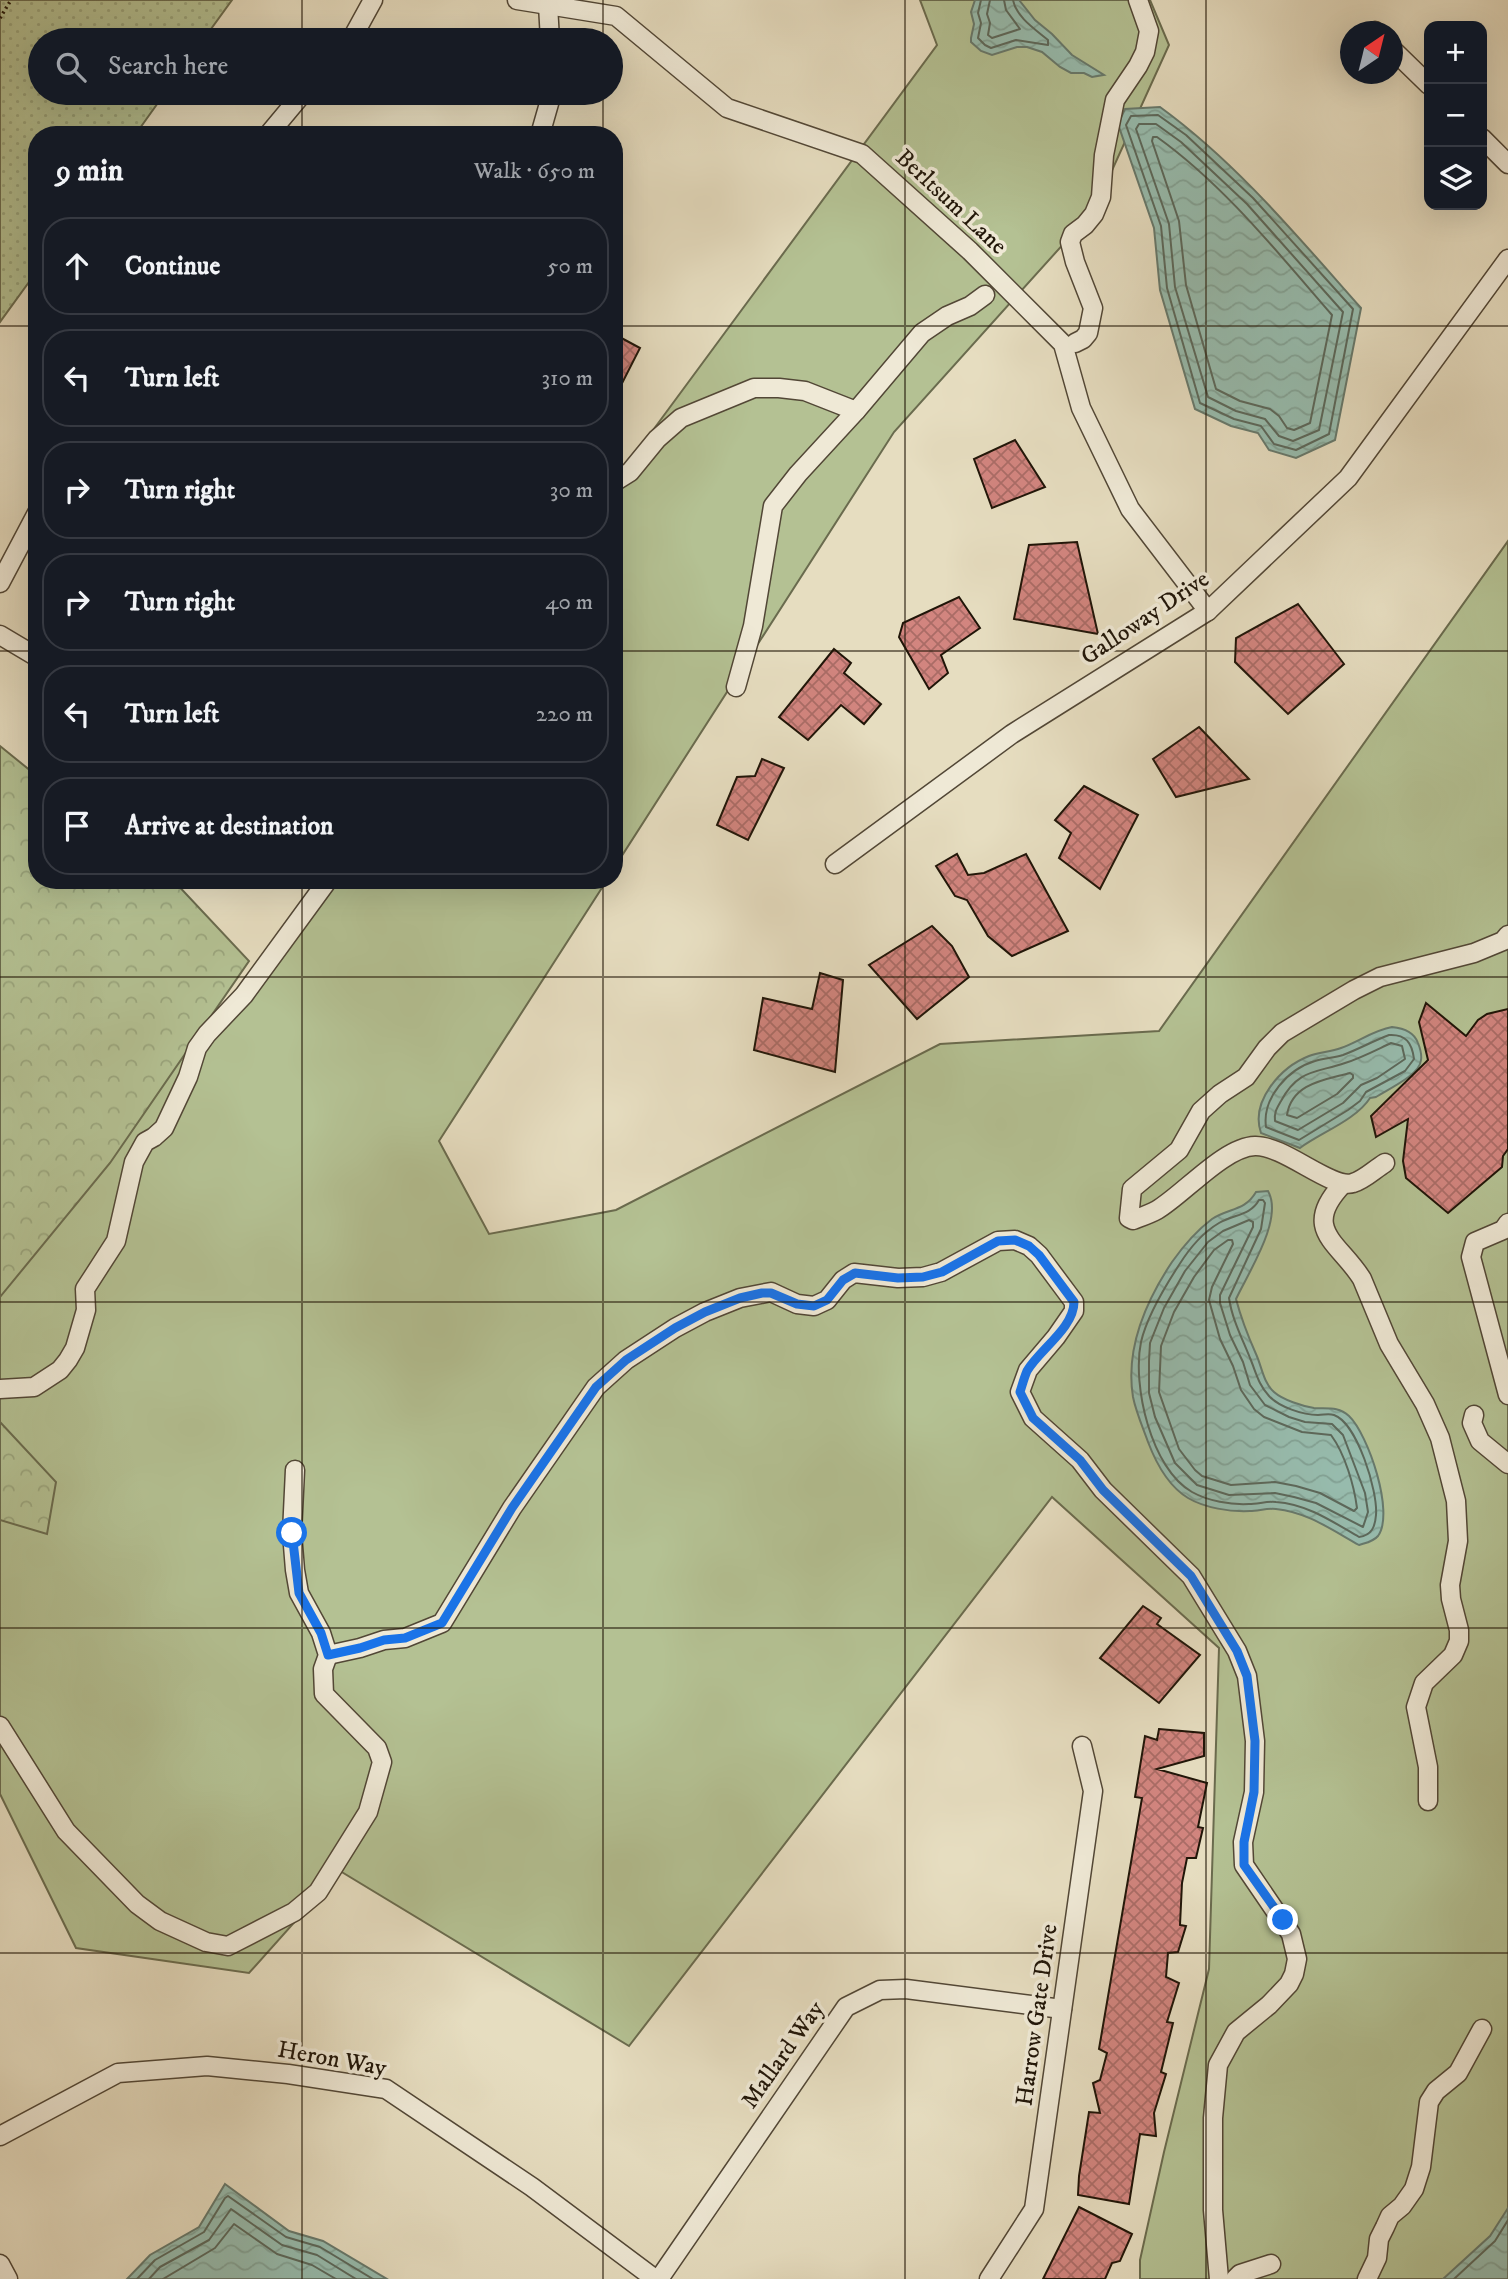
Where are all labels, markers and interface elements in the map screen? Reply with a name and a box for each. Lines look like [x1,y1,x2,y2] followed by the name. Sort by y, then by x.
[1340,21,1403,84] north arrow
[1424,21,1487,210] map controls
[1424,21,1487,84] button: +
[28,28,623,105] search box
[52,48,90,86] icon: search
[108,50,228,83] text: Search here
[1424,84,1487,147] button: −
[889,143,1013,261] street label: Berltsum Lane
[1424,147,1487,210] button: layers
[56,153,123,190] text: 9 min
[474,157,595,186] text: Walk · 650 m
[58,247,96,285] icon: ahead
[125,250,220,283] text: Continue
[547,252,593,281] text: 50 m
[58,359,96,397] icon: left
[125,362,219,395] text: Turn left
[541,364,593,393] text: 310 m
[58,471,96,509] icon: right
[125,474,235,507] text: Turn right
[550,476,593,505] text: 30 m
[1075,564,1215,672] street label: Galloway Drive
[58,583,96,621] icon: right
[125,586,235,619] text: Turn right
[545,588,593,617] text: 40 m
[58,695,96,733] icon: left
[125,698,219,731] text: Turn left
[536,700,593,729] text: 220 m
[58,807,96,845] icon: arrive
[125,810,334,843] text: Arrive at destination
[276,1517,307,1548] route start
[1267,1904,1298,1935] route end
[1009,1922,1065,2108] street label: Harrow Gate Drive
[735,1995,831,2115] street label: Mallard Way
[275,2035,389,2083] street label: Heron Way

